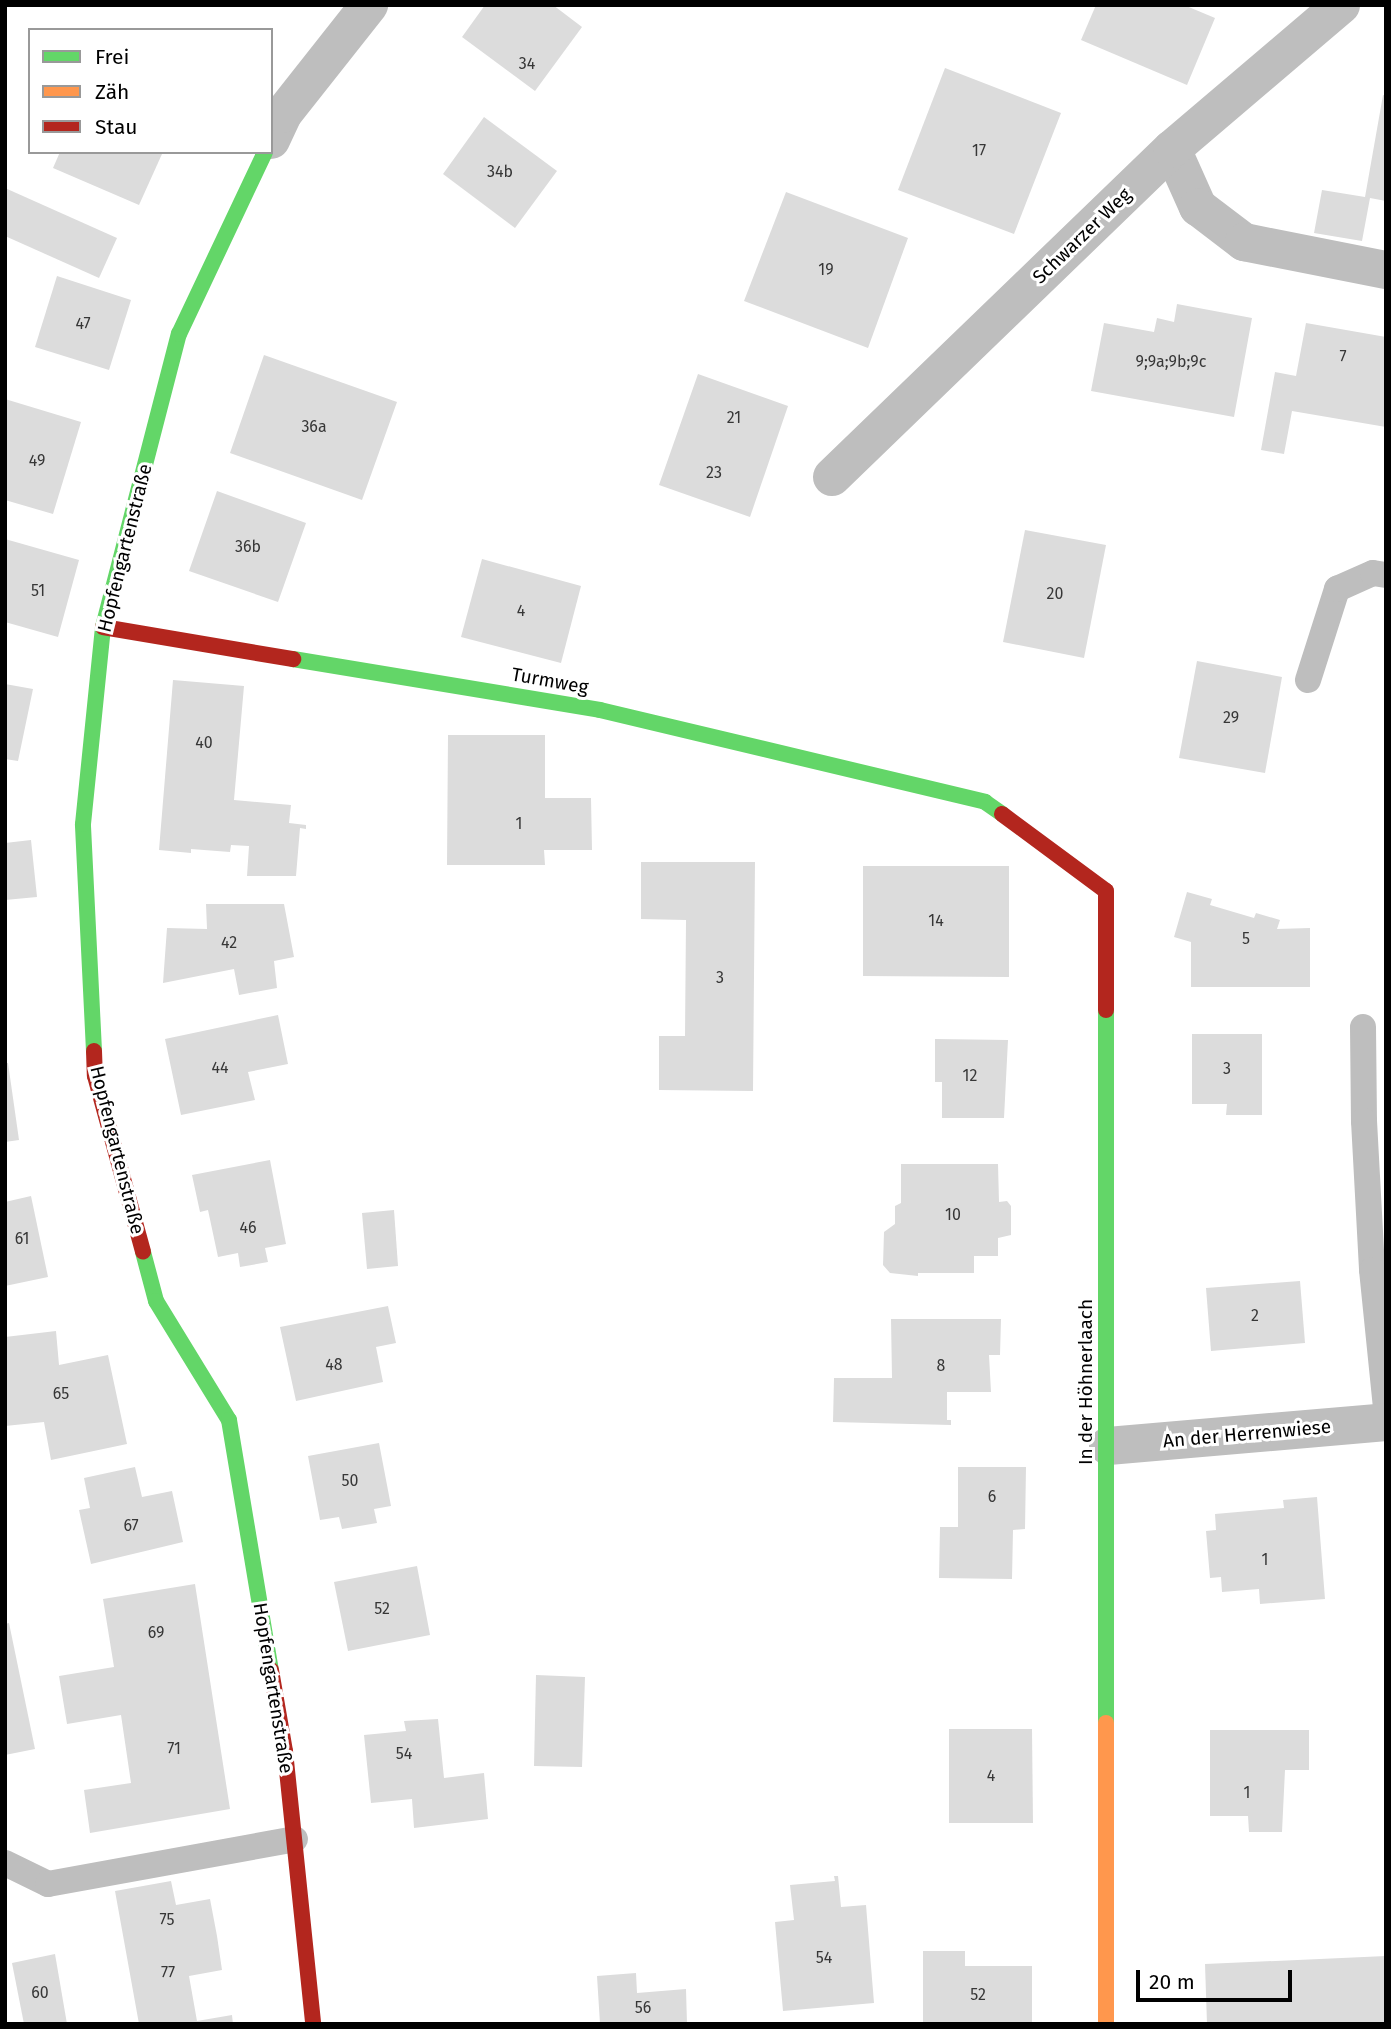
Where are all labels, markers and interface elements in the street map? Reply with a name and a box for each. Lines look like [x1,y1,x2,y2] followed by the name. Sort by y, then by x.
[28,28,273,154] legend
[95,44,129,70] text: Frei
[519,54,535,74] house number: 34
[95,79,129,105] text: Zäh
[95,114,138,140] text: Stau
[972,141,986,161] house number: 17
[487,162,513,182] house number: 34b
[1028,183,1136,289] street label: Schwarzer Weg
[818,260,834,280] house number: 19
[75,314,91,334] house number: 47
[1339,347,1347,367] house number: 7
[1136,352,1206,372] house number: 9;9a;9b;9c
[727,408,741,428] house number: 21
[301,417,327,437] house number: 36a
[29,451,45,471] house number: 49
[93,462,157,634] street label: Hopfengartenstraße
[706,463,722,483] house number: 23
[235,537,261,557] house number: 36b
[31,581,45,601] house number: 51
[1047,584,1063,604] house number: 20
[517,601,525,621] house number: 4
[510,663,590,699] street label: Turmweg
[1223,708,1239,728] house number: 29
[195,733,213,753] house number: 40
[516,814,522,834] house number: 1
[928,911,944,931] house number: 14
[1242,929,1250,949] house number: 5
[221,933,237,953] house number: 42
[716,968,724,988] house number: 3
[211,1058,229,1078] house number: 44
[1223,1059,1231,1079] house number: 3
[85,1064,149,1236] street label: Hopfengartenstraße
[963,1066,977,1086] house number: 12
[945,1205,961,1225] house number: 10
[239,1218,257,1238] house number: 46
[15,1229,29,1249] house number: 61
[1075,1299,1097,1465] street label: In der Höhnerlaach
[1251,1306,1259,1326] house number: 2
[325,1355,343,1375] house number: 48
[937,1356,945,1376] house number: 8
[53,1384,69,1404] house number: 65
[1162,1415,1332,1453] street label: An der Herrenwiese
[342,1471,358,1491] house number: 50
[988,1487,996,1507] house number: 6
[123,1516,139,1536] house number: 67
[1262,1550,1268,1570] house number: 1
[374,1599,390,1619] house number: 52
[248,1601,298,1775] street label: Hopfengartenstraße
[148,1623,164,1643] house number: 69
[167,1739,181,1759] house number: 71
[396,1744,412,1764] house number: 54
[987,1766,995,1786] house number: 4
[1244,1783,1250,1803] house number: 1
[160,1910,174,1930] house number: 75
[816,1948,832,1968] house number: 54
[1139,1955,1295,1999] scale bar
[161,1963,175,1983] house number: 77
[1149,1969,1195,1995] text: 20 m
[31,1983,49,2003] house number: 60
[970,1985,986,2005] house number: 52
[635,1998,651,2018] house number: 56

